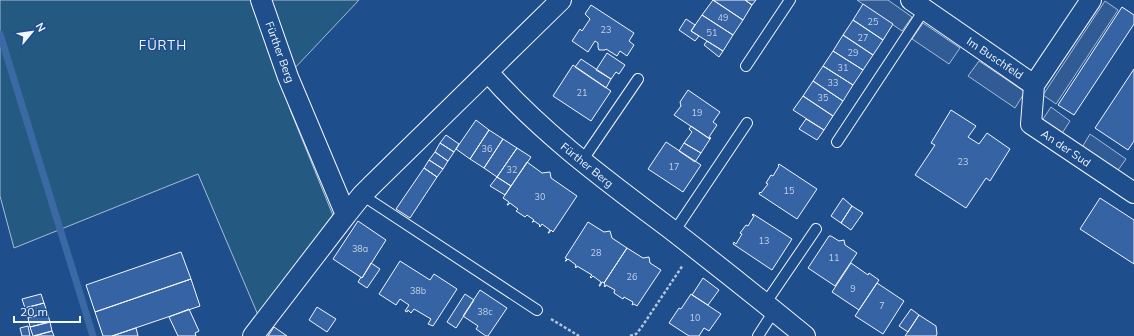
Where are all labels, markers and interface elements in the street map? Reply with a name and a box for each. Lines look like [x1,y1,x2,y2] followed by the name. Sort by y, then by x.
[12,12,52,52] north arrow
[718,12,728,23] house number: 49
[868,16,879,27] house number: 25
[33,20,49,34] text: N
[263,20,297,84] street label: Fürther Berg
[601,24,611,35] house number: 23
[707,27,717,38] house number: 51
[858,32,868,43] house number: 27
[964,34,1026,82] street label: Im Buschfeld
[139,37,187,53] district label: FÜRTH
[848,47,858,58] house number: 29
[838,62,848,73] house number: 31
[828,77,838,88] house number: 33
[577,87,587,98] house number: 21
[818,92,829,103] house number: 35
[692,107,702,118] house number: 19
[1039,126,1093,170] street label: An der Sud
[558,139,616,191] street label: Fürther Berg
[482,143,492,154] house number: 36
[958,156,968,167] house number: 23
[669,161,679,172] house number: 17
[507,164,517,175] house number: 32
[784,185,795,196] house number: 15
[535,191,545,202] house number: 30
[759,235,769,246] house number: 13
[352,243,368,254] house number: 38a
[591,247,601,258] house number: 28
[829,252,839,263] house number: 11
[627,271,637,282] house number: 26
[850,283,856,294] house number: 9
[410,285,426,296] house number: 38b
[14,298,80,324] scale bar
[879,300,885,311] house number: 7
[20,304,48,319] text: 20 m
[477,306,493,317] house number: 38c
[690,312,700,323] house number: 10

